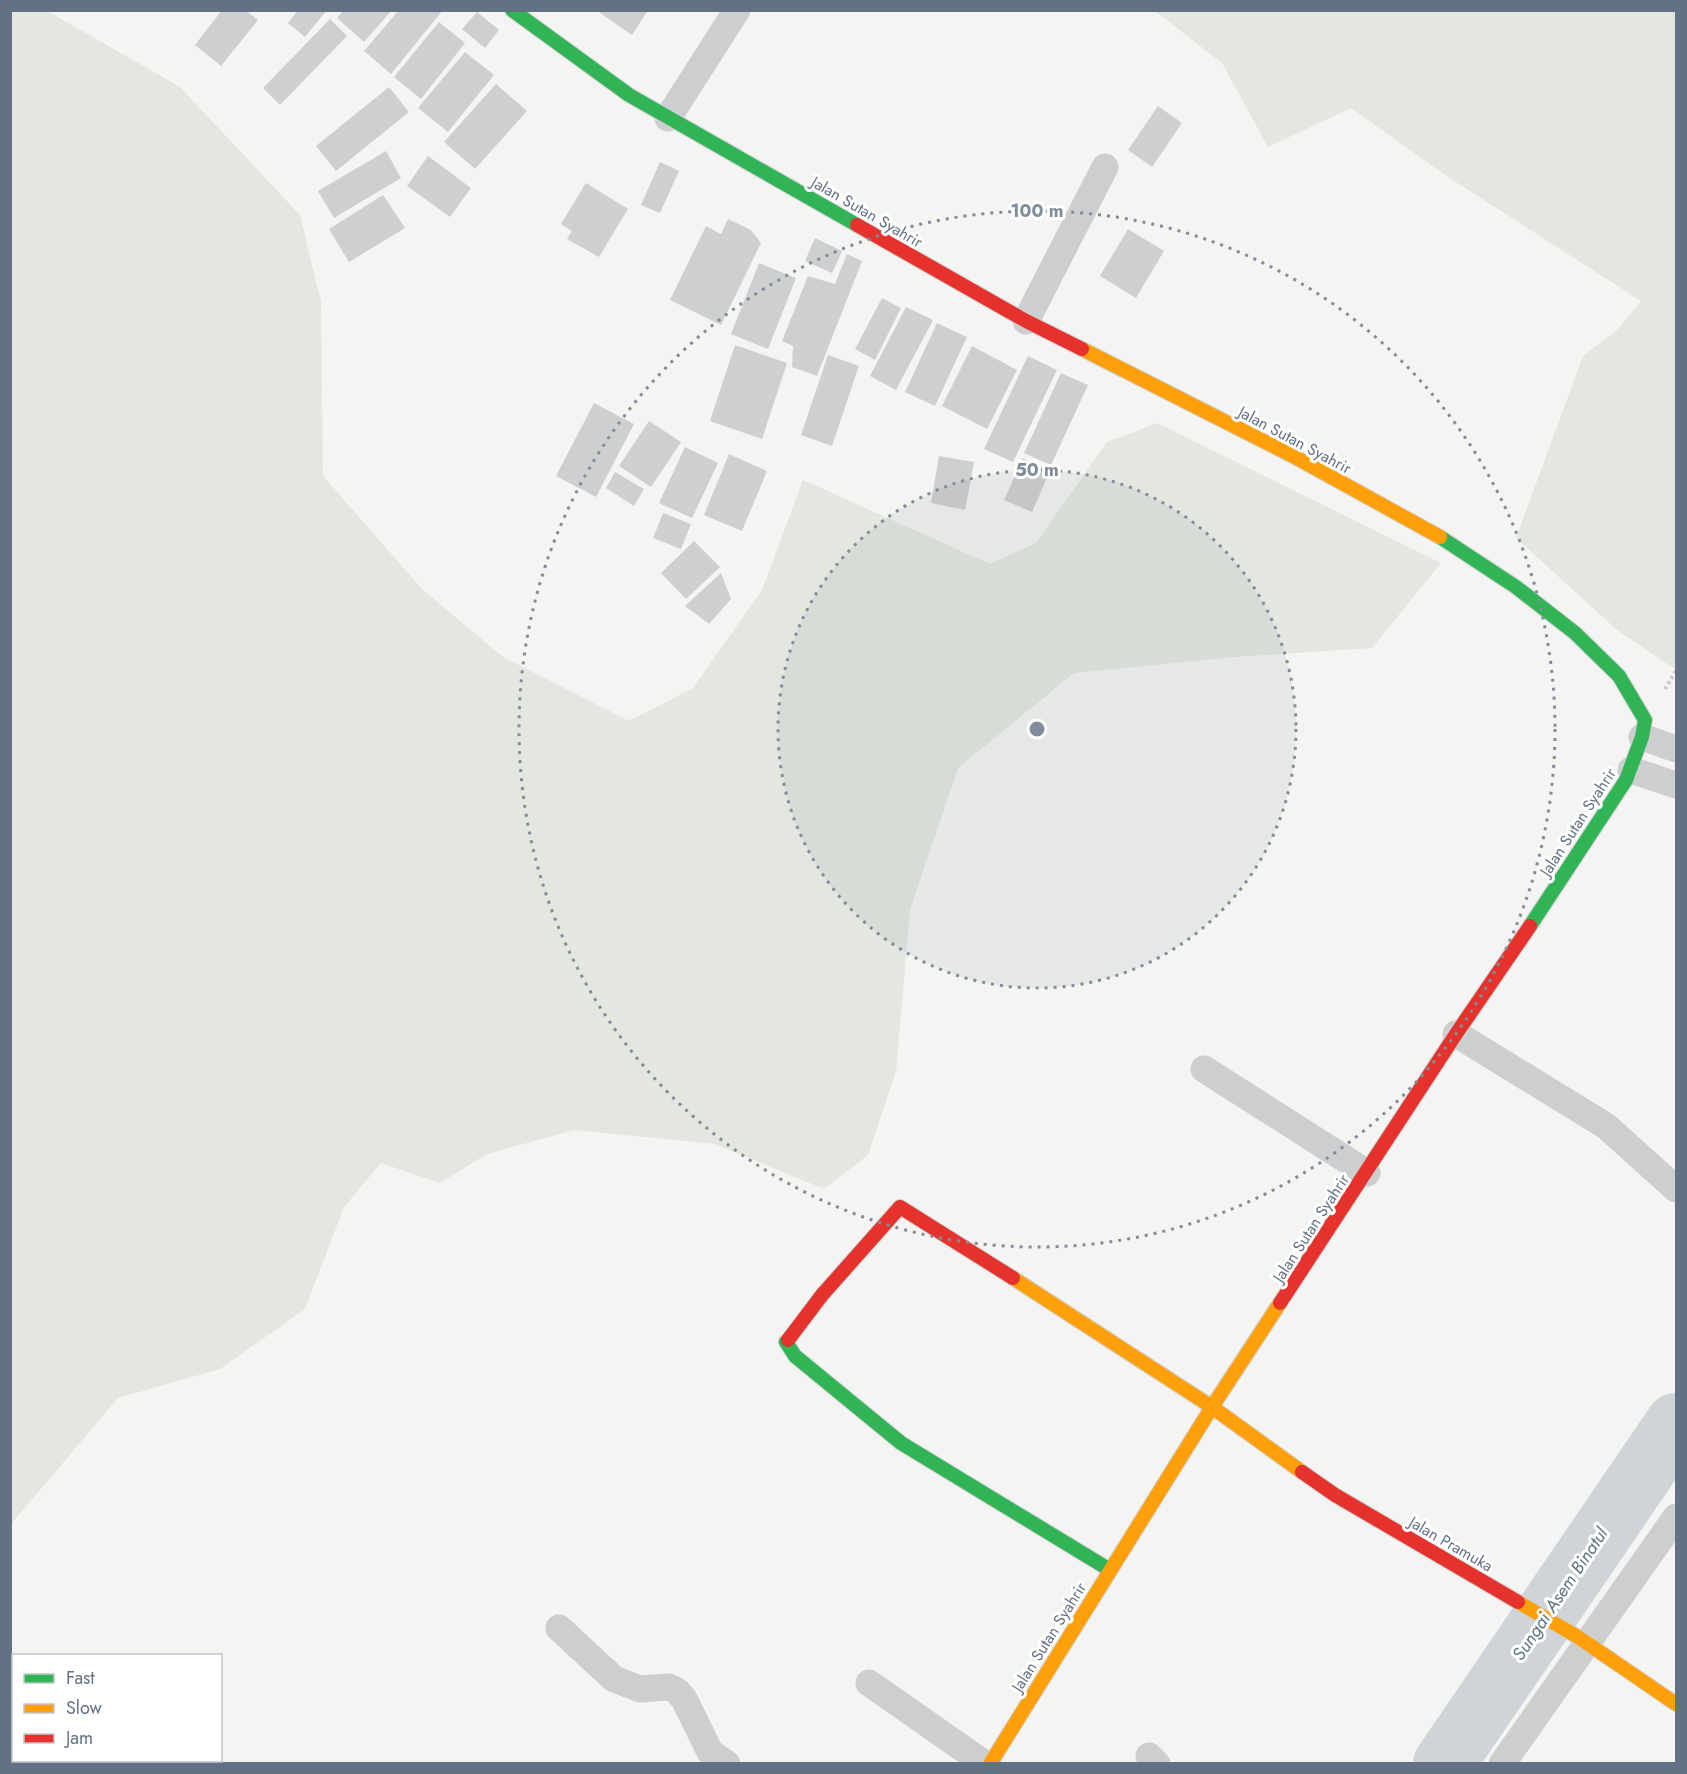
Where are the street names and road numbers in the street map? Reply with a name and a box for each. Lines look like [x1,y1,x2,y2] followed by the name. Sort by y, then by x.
[805,170,927,253] street label: Jalan Sutan Syahrir
[1233,400,1356,480] street label: Jalan Sutan Syahrir
[1533,763,1622,882] street label: Jalan Sutan Syahrir
[1266,1169,1355,1288] street label: Jalan Sutan Syahrir
[1403,1510,1497,1577] street label: Jalan Pramuka
[1005,1577,1092,1698] street label: Jalan Sutan Syahrir

